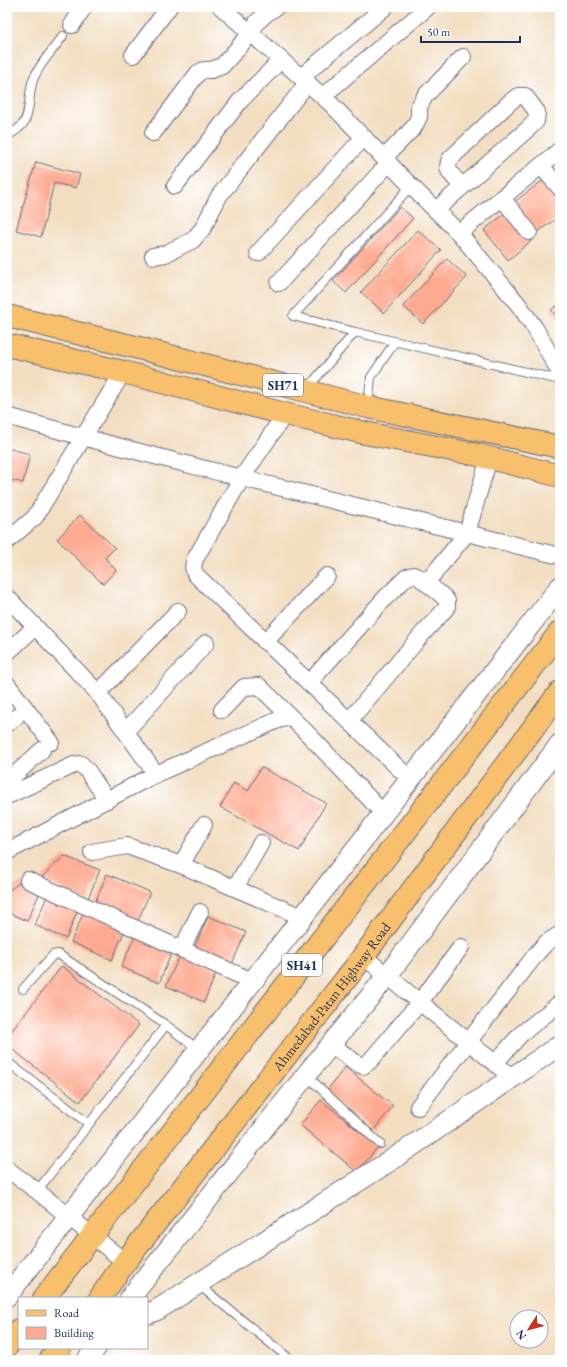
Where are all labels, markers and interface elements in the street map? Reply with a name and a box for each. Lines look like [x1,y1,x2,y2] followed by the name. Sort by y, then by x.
[421,18,520,44] scale bar
[427,24,451,40] text: 50 m
[263,374,303,396] road number: SH71
[268,918,395,1075] street label: Ahmedabad-Patan Highway Road
[282,954,322,976] road number: SH41
[18,1297,148,1349] legend
[54,1305,80,1321] text: Road
[509,1309,549,1349] north arrow
[54,1325,95,1341] text: Building
[513,1327,529,1343] text: N

